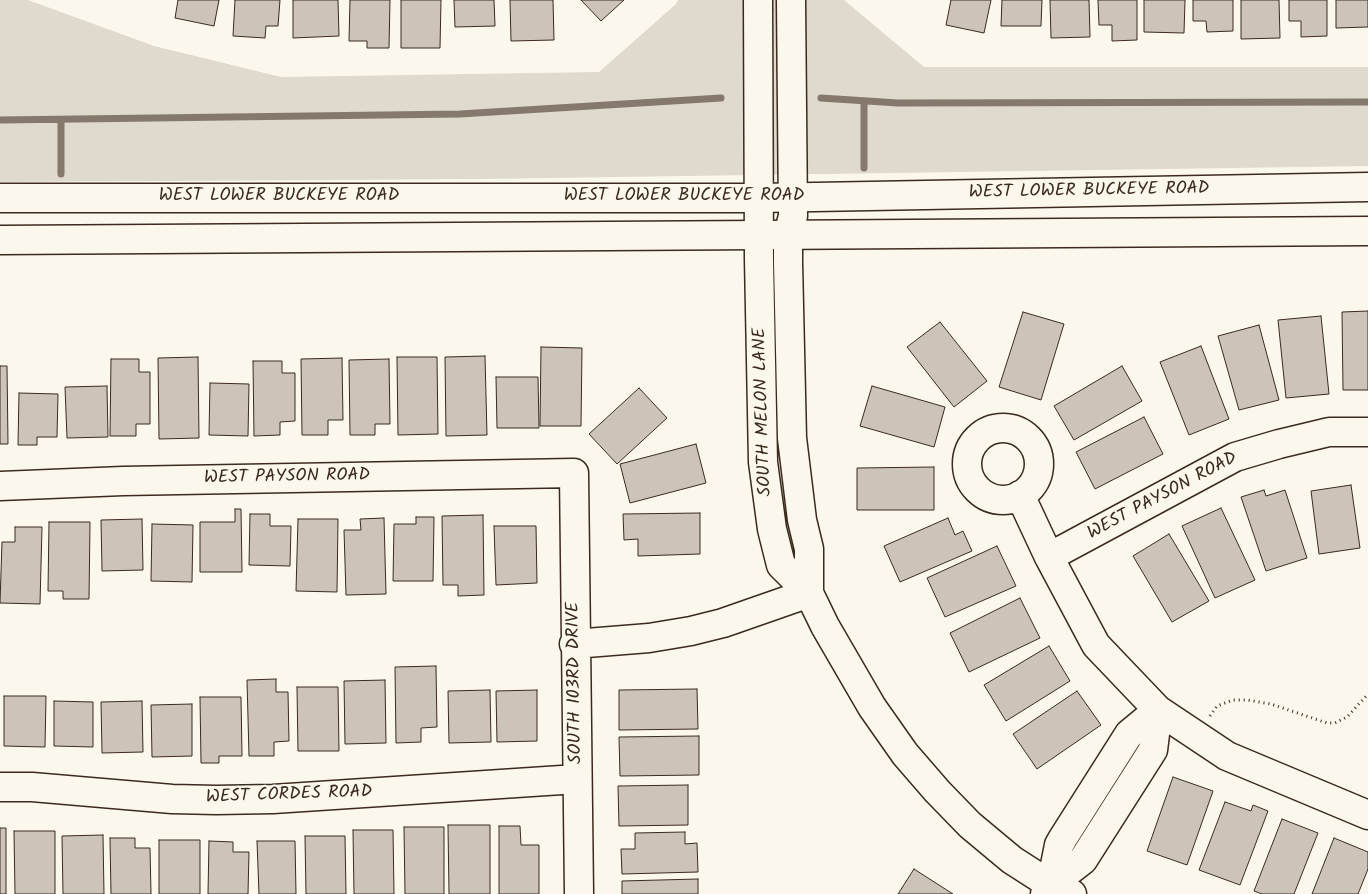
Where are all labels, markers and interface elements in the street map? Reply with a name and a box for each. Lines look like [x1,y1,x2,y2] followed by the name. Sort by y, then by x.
[969,179,1209,205] street label: WEST LOWER BUCKEYE ROAD
[159,186,399,208] street label: WEST LOWER BUCKEYE ROAD
[564,186,804,208] street label: WEST LOWER BUCKEYE ROAD
[750,327,778,497] street label: SOUTH MELON LANE
[1085,448,1241,546] street label: WEST PAYSON ROAD
[204,466,370,490] street label: WEST PAYSON ROAD
[564,602,588,764] street label: SOUTH 103RD DRIVE
[205,782,373,810] street label: WEST CORDES ROAD

